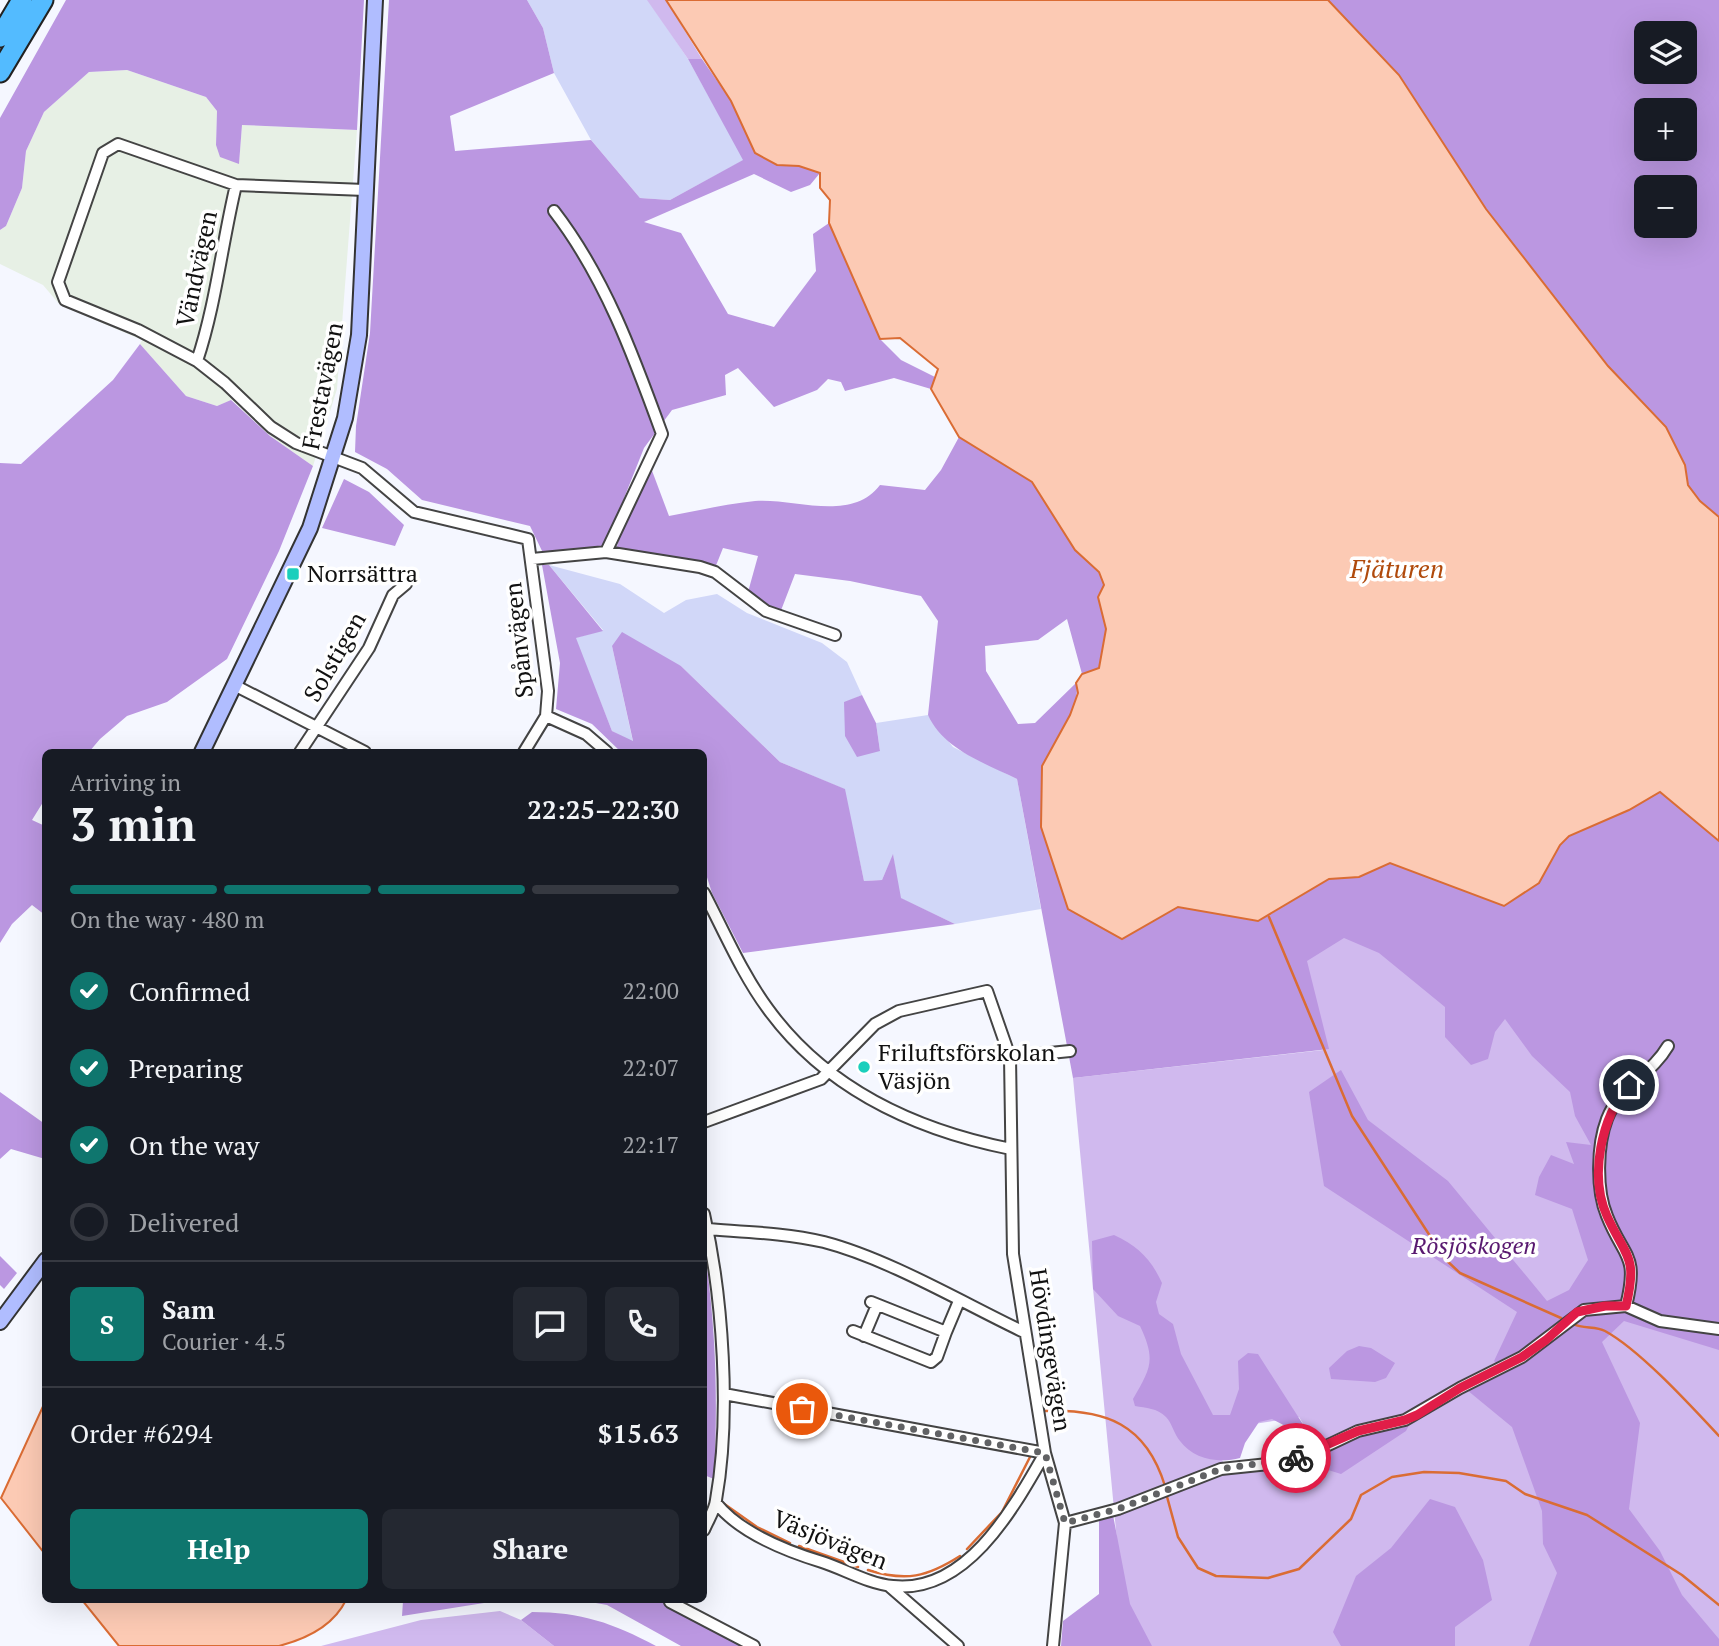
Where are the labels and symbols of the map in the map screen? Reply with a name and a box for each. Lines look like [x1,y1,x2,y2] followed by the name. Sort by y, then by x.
[168,208,224,330] street label: Vändvägen
[294,319,350,452] street label: Frestavägen
[1349,551,1444,585] water label: Fjäturen
[307,557,418,589] place label: Norrsättra
[285,566,301,582] marker: Norrsättra
[496,581,540,699] street label: Spånvägen
[296,606,373,707] street label: Solstigen
[878,1036,1055,1096] place label: Friluftsförskolan Väsjön
[1599,1055,1659,1115] pin
[856,1059,872,1075] marker: Friluftsförskolan Väsjön
[1410,1229,1537,1261] park label: Rösjöskogen
[1022,1266,1080,1434] street label: Hövdingevägen
[772,1379,832,1439] pin
[1261,1423,1331,1493] courier
[768,1502,892,1577] street label: Väsjövägen

